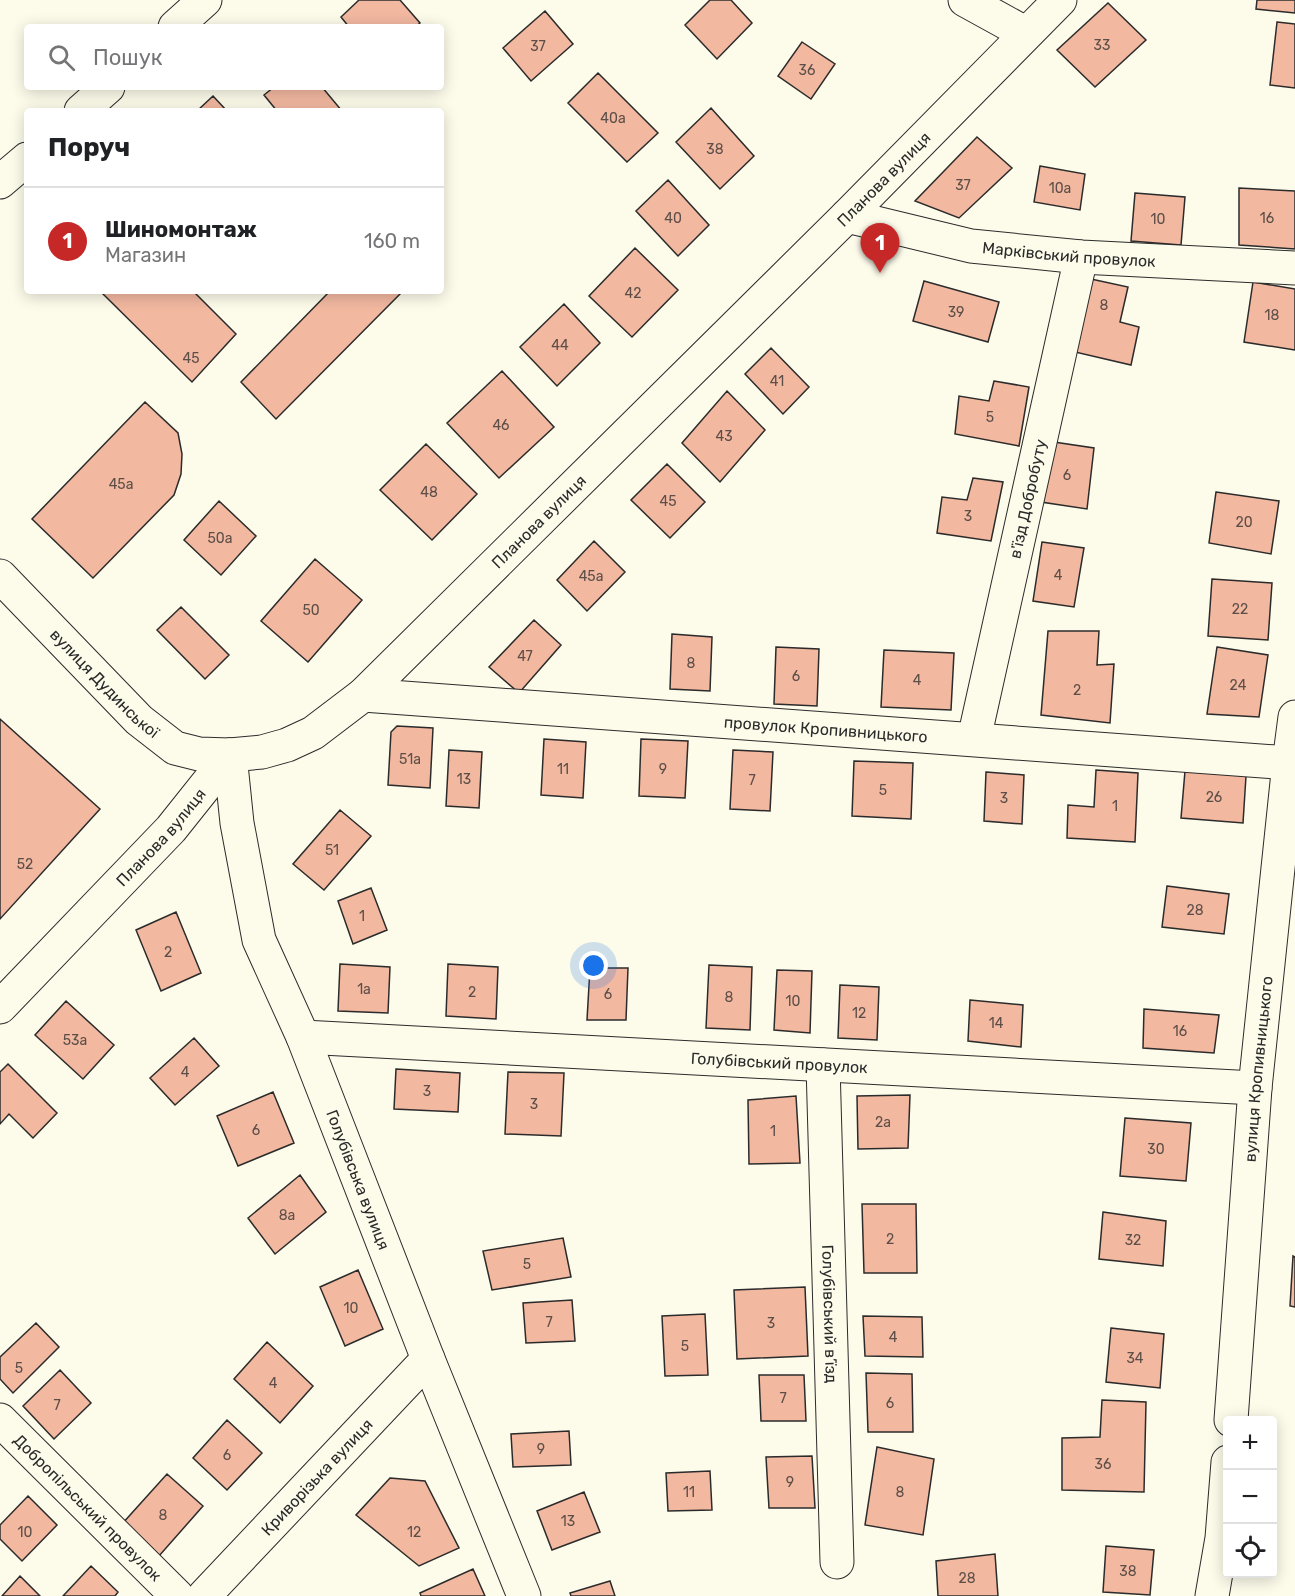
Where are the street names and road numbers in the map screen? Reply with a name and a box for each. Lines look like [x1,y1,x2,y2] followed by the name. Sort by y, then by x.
[833,128,934,230] street label: Планова вулиця
[981,238,1157,270] street label: Марківський провулок
[1005,437,1050,560] street label: в'їзд Добробуту
[487,471,590,572] street label: Планова вулиця
[47,625,164,742] street label: вулиця Дудинської
[723,712,928,746] street label: провулок Кропивницького
[112,784,209,890] street label: Планова вулиця
[1240,975,1276,1163] street label: вулиця Кропивницького
[690,1048,869,1077] street label: Голубівський провулок
[323,1107,394,1252] street label: Голубівська вулиця
[819,1244,841,1384] street label: Голубівський в’їзд
[257,1414,376,1539] street label: Криворізька вулиця
[10,1430,166,1585] street label: Добропільський провулок

